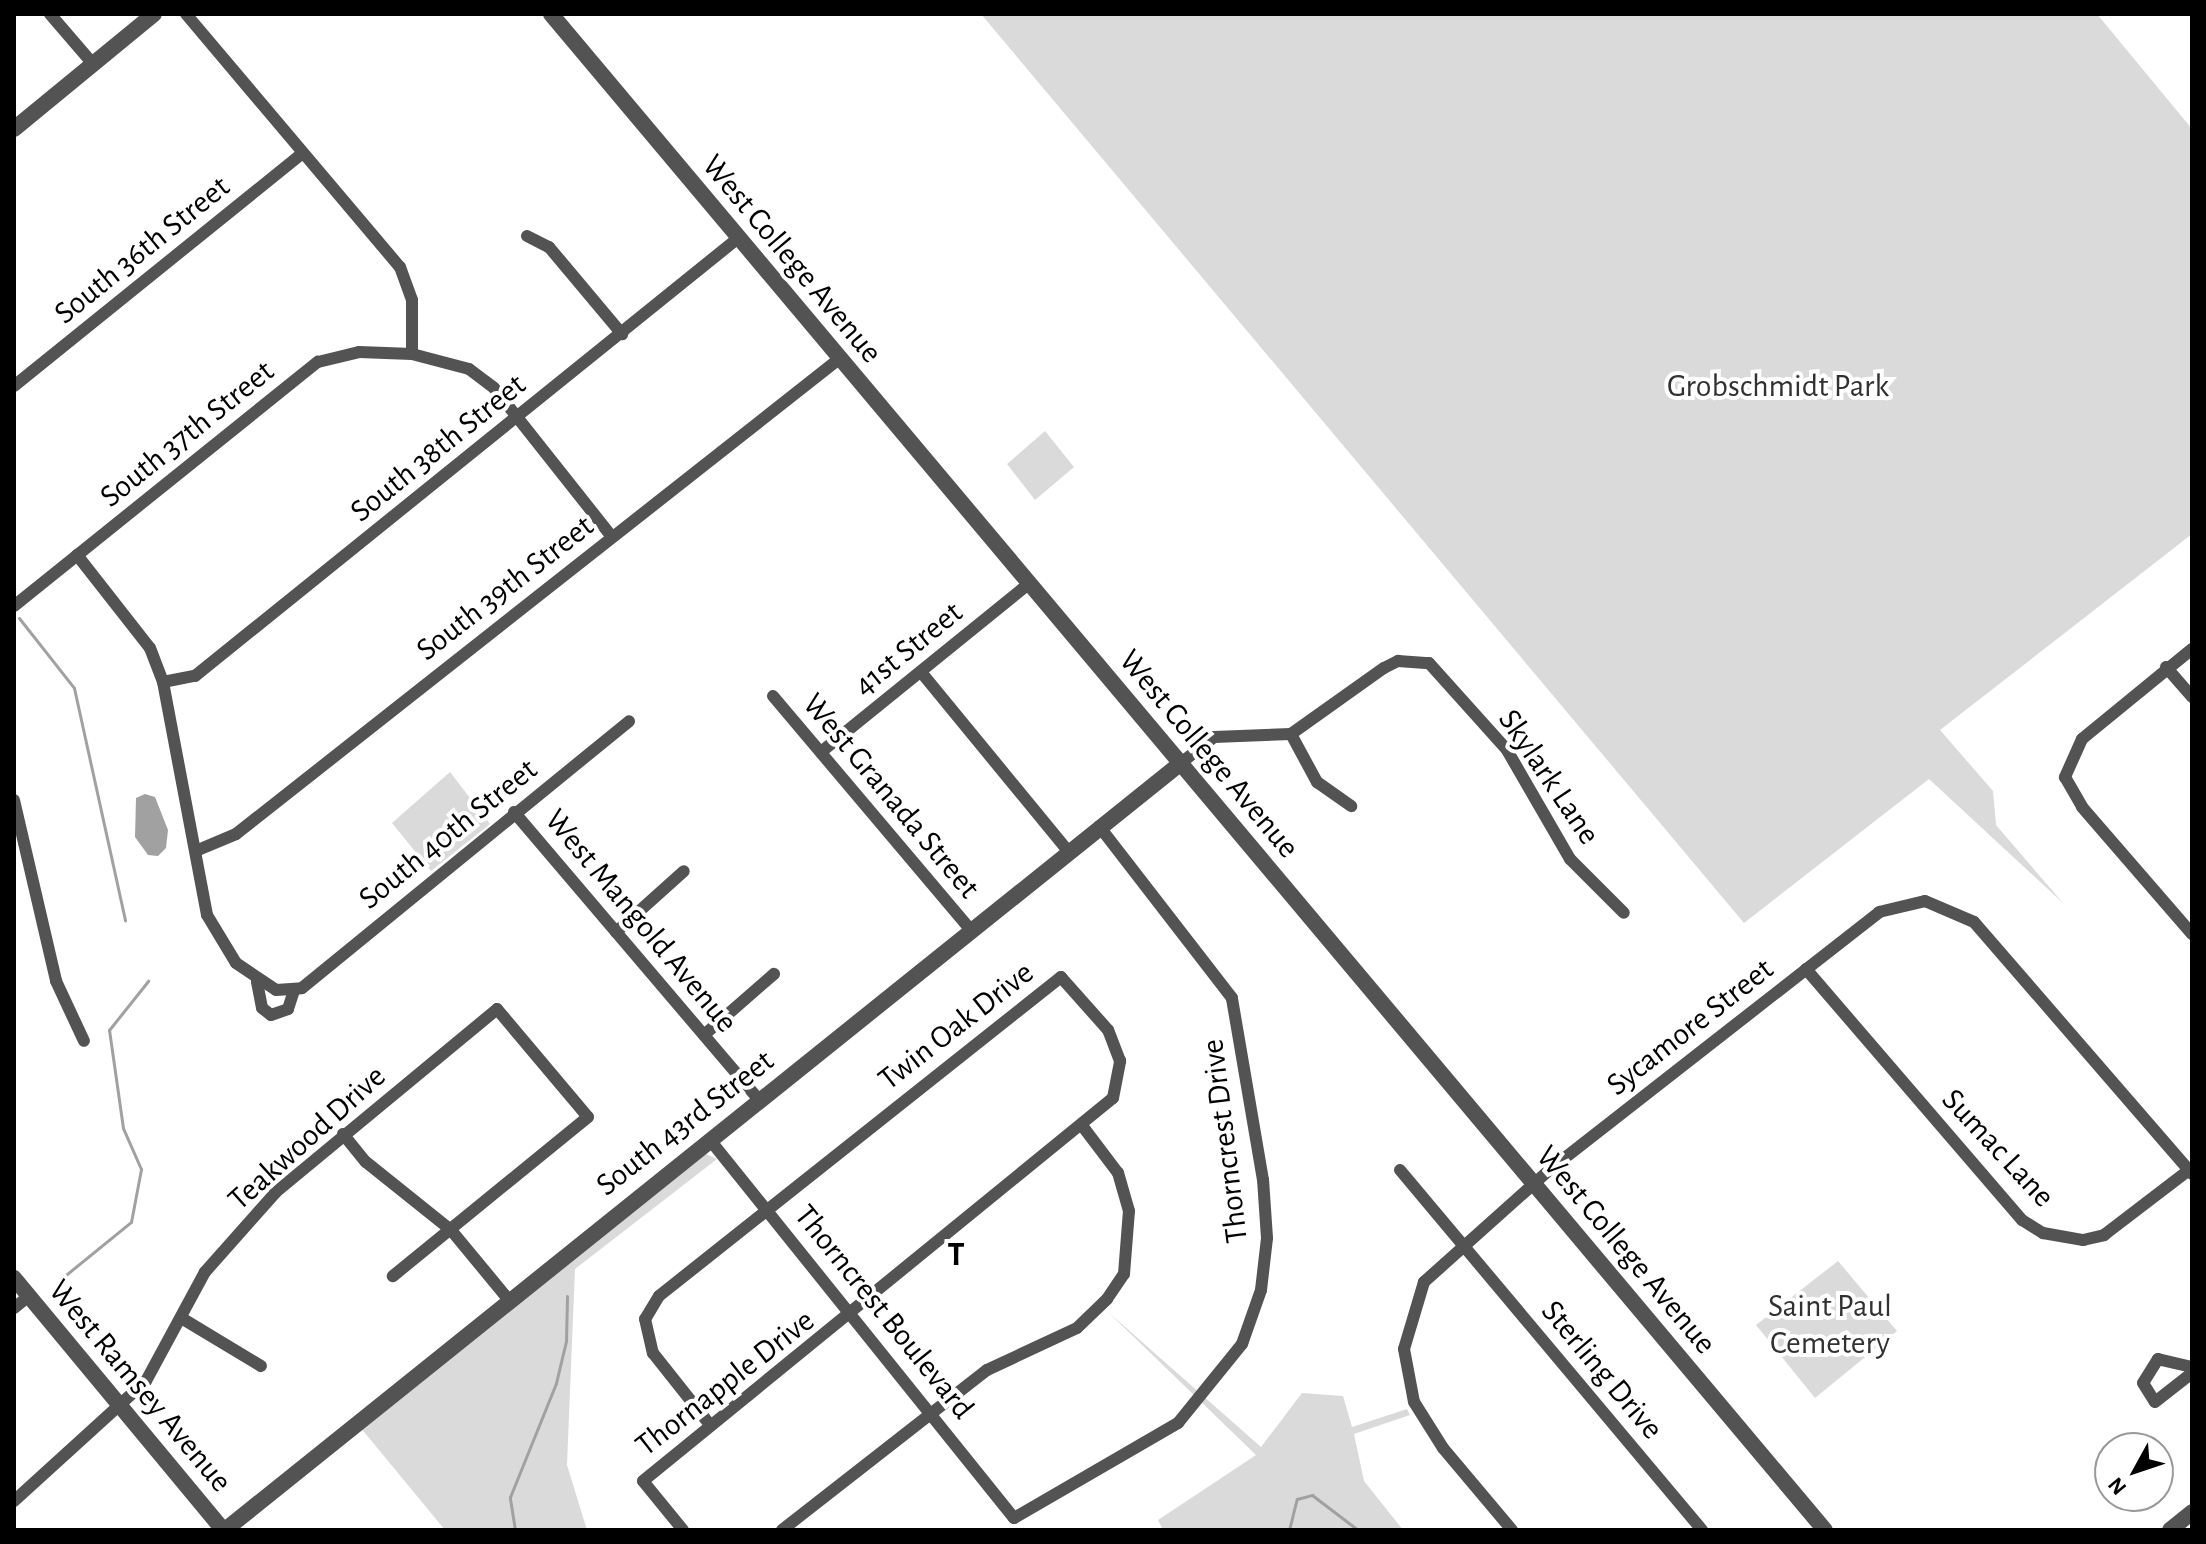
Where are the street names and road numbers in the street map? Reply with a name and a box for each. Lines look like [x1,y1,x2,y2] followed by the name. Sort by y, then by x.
[694,147,890,371] street label: West College Avenue
[47,168,237,332] street label: South 36th Street
[92,352,282,516] street label: South 37th Street
[343,366,533,530] street label: South 38th Street
[409,507,601,669] street label: South 39th Street
[846,593,970,705] street label: 41st Street
[1111,642,1307,866] street label: West College Avenue
[794,686,988,906] street label: West Granada Street
[1490,702,1608,852] street label: Skylark Lane
[351,750,545,918] street label: South 40th Street
[536,802,746,1040] street label: West Mangold Avenue
[1599,950,1781,1104] street label: Sycamore Street
[871,954,1041,1098] street label: Twin Oak Drive
[1193,1037,1257,1245] street label: Thorncrest Drive
[589,1042,781,1204] street label: South 43rd Street
[220,1057,394,1219] street label: Teakwood Drive
[1933,1081,2063,1215] street label: Sumac Lane
[1528,1138,1724,1362] street label: West College Avenue
[786,1197,982,1427] street label: Thorncrest Boulevard
[40,1272,240,1500] street label: West Ramsey Avenue
[1533,1293,1671,1447] street label: Sterling Drive
[628,1301,822,1465] street label: Thornapple Drive

